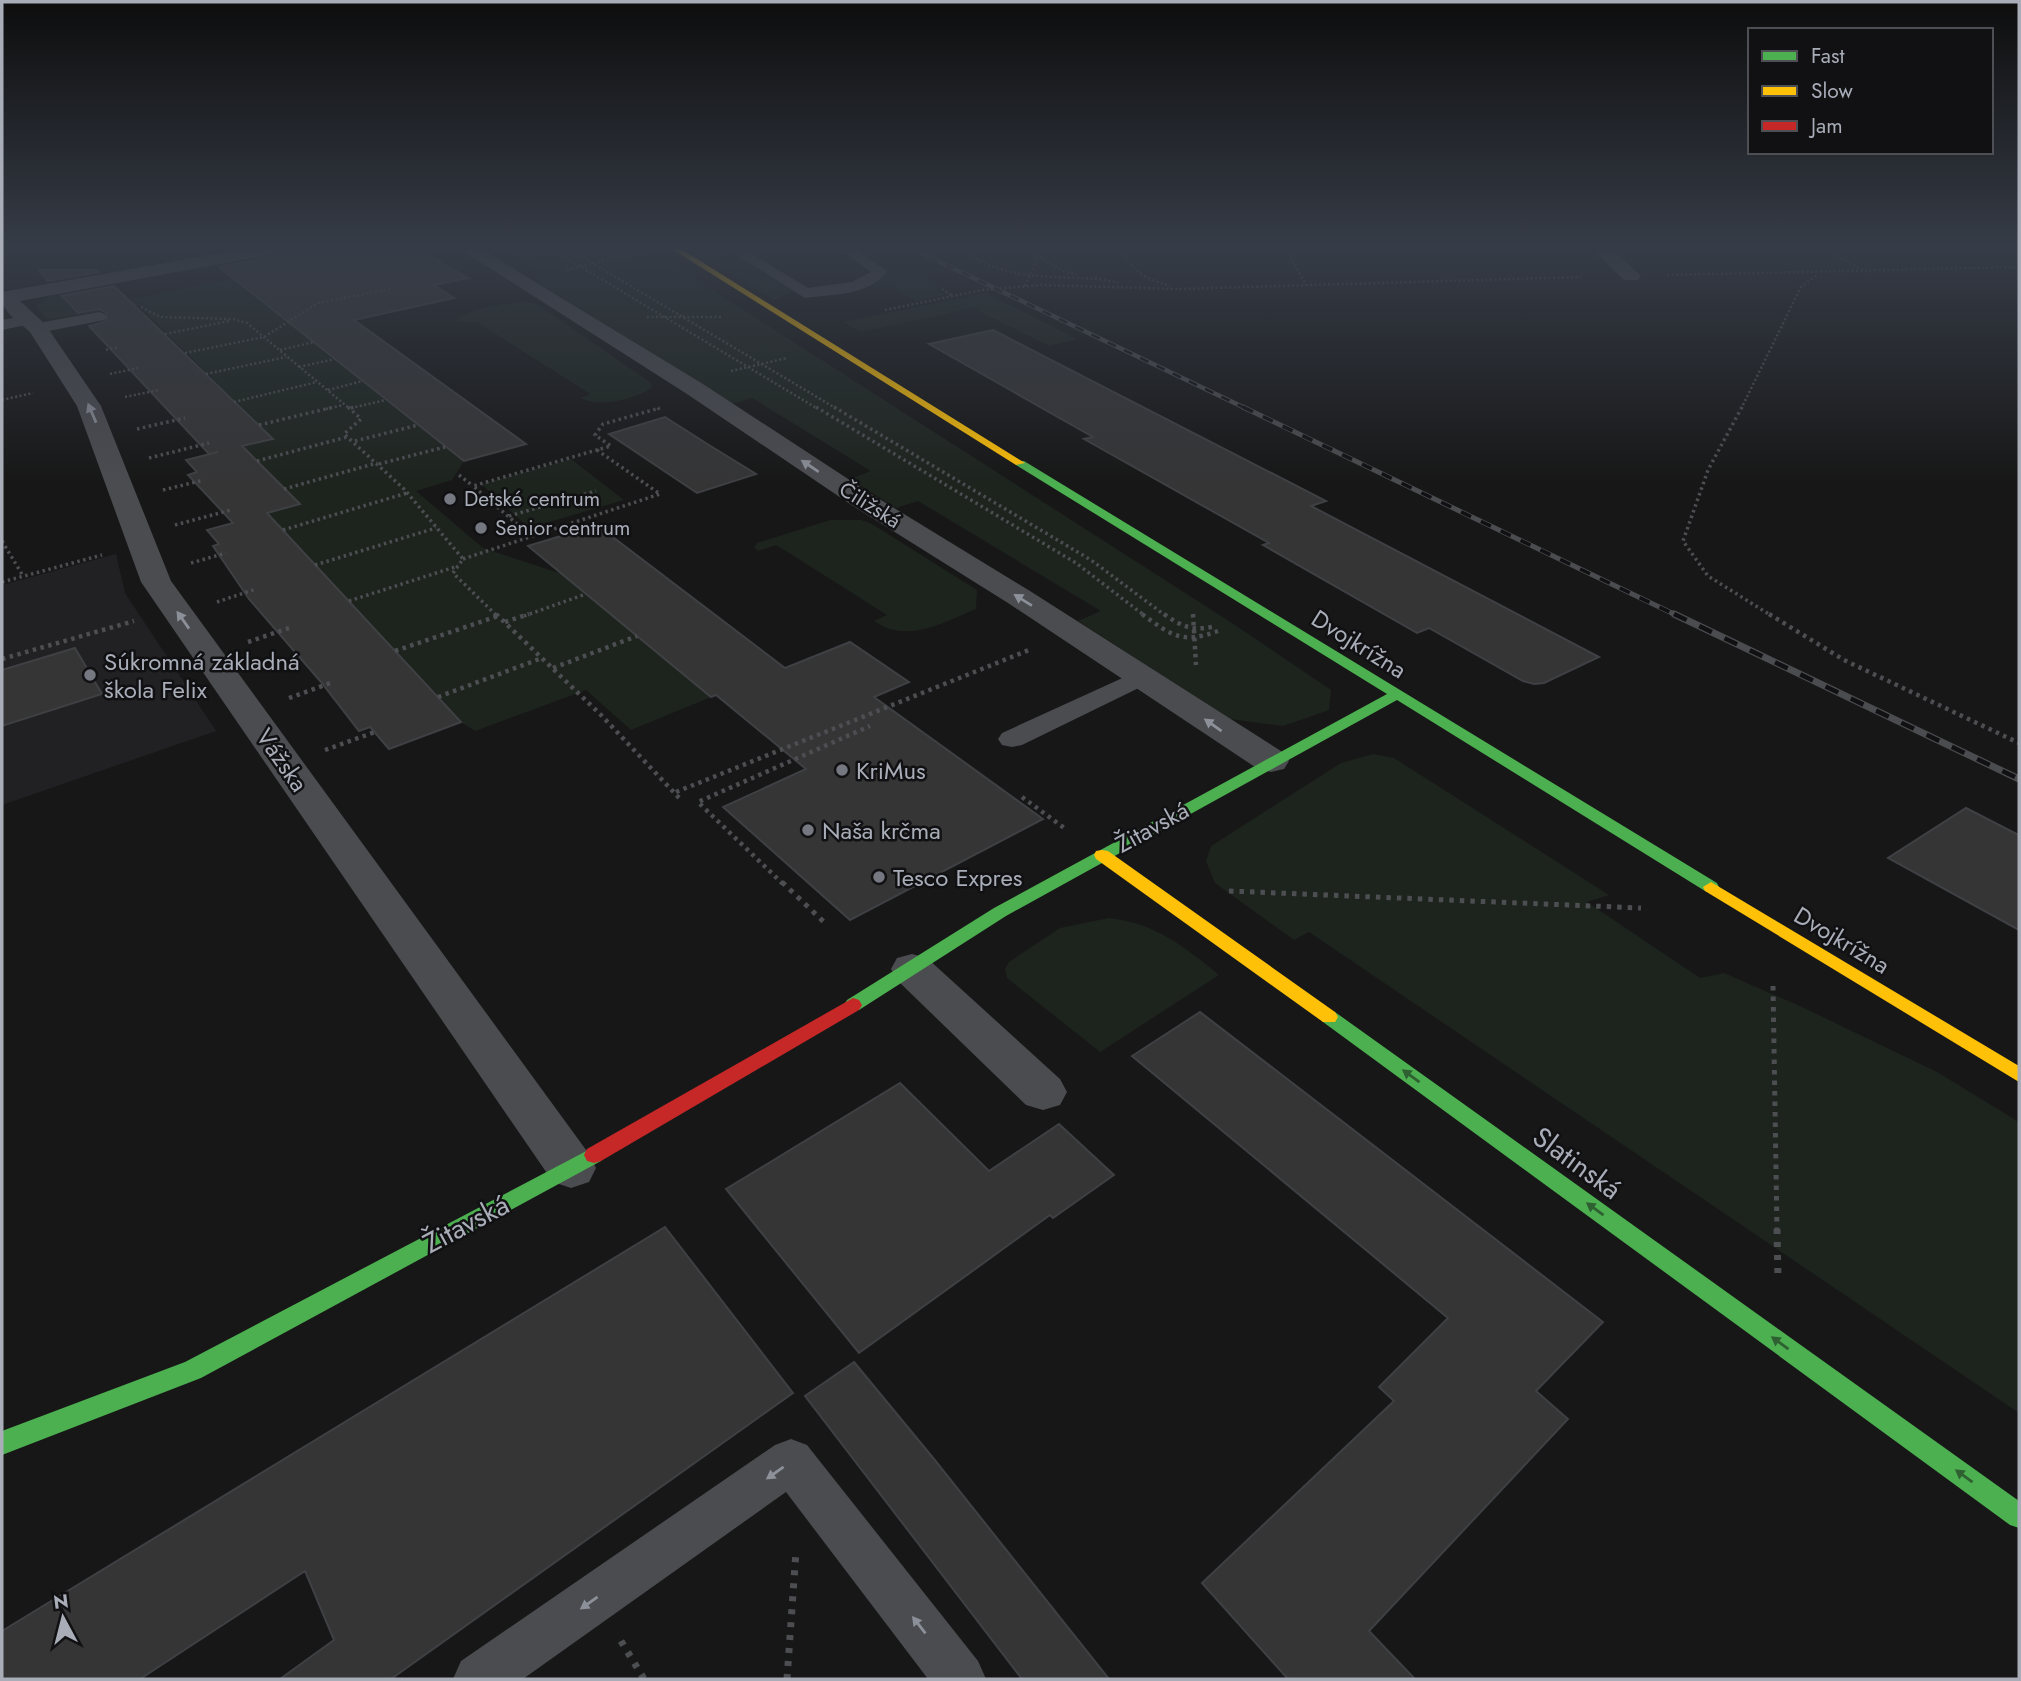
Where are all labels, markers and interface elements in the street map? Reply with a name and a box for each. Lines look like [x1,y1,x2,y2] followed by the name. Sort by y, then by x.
[1748,28,1993,154] legend
[1811,41,1844,71] text: Fast
[1811,76,1853,106] text: Slow
[1808,111,1843,141] text: Jam
[86,402,97,423] one-way arrow
[801,459,819,473] one-way arrow
[833,474,907,536] street label: Čiližská
[464,484,600,514] place label: Detské centrum
[442,491,458,507] marker: Detské centrum
[495,513,630,543] place label: Senior centrum
[473,520,489,536] marker: Senior centrum
[1013,594,1033,607] one-way arrow
[1305,601,1413,687] street label: Dvojkrížna
[176,611,190,629] one-way arrow
[104,644,300,707] place label: Súkromná základná škola Felix
[82,667,98,683] marker: Súkromná základná škola Felix
[1204,719,1223,732] one-way arrow
[248,721,316,799] street label: Vážska
[856,753,926,788] place label: KriMus
[834,762,850,778] marker: KriMus
[1109,793,1195,861] street label: Žitavská
[822,813,941,848] place label: Naša krčma
[800,822,816,838] marker: Naša krčma
[893,860,1022,895] place label: Tesco Expres
[871,869,887,885] marker: Tesco Expres
[1787,898,1897,982] street label: Dvojkrížna
[1402,1069,1420,1083] one-way arrow
[1524,1117,1630,1209] street label: Slatinská
[416,1184,516,1264] street label: Žitavská
[1587,1202,1605,1217] one-way arrow
[1771,1336,1789,1350] one-way arrow
[766,1466,784,1480] one-way arrow
[1955,1469,1973,1483] one-way arrow
[28,1583,98,1653] north arrow
[52,1587,70,1616] text: N
[580,1596,598,1610] one-way arrow
[911,1617,926,1635] one-way arrow

